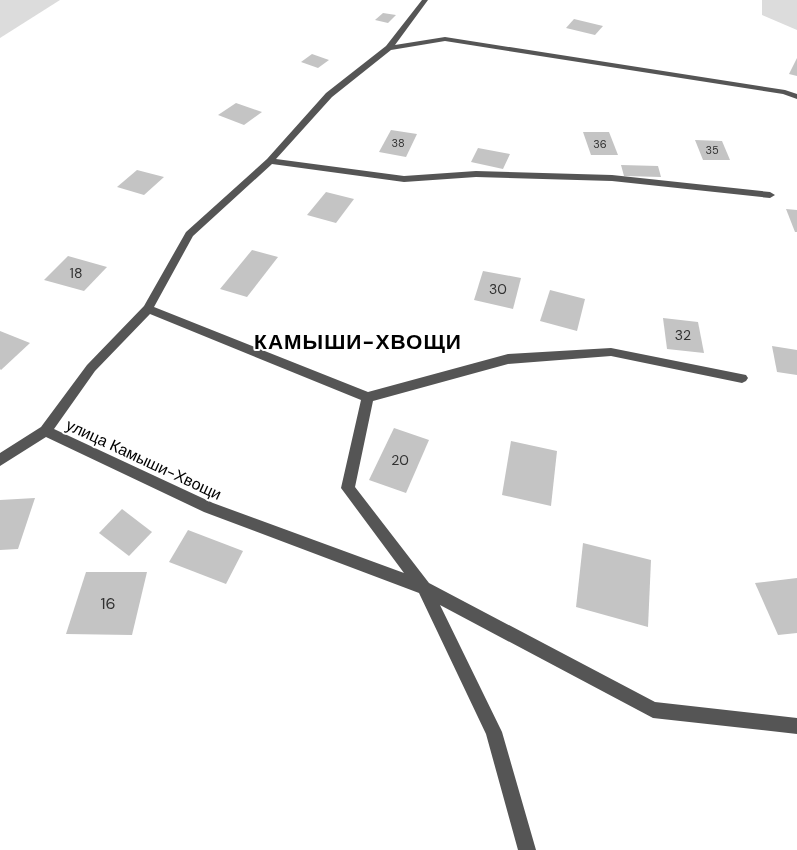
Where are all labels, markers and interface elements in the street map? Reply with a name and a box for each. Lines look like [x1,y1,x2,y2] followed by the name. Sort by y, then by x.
[391,136,405,150] house number: 38
[593,137,607,151] house number: 36
[705,143,719,157] house number: 35
[70,264,82,282] house number: 18
[489,280,507,298] house number: 30
[675,326,691,344] house number: 32
[254,328,462,356] district label: КАМЫШИ-ХВОЩИ
[63,414,225,505] street label: улица Камыши-Хвощи
[391,451,409,469] house number: 20
[100,593,116,614] house number: 16

